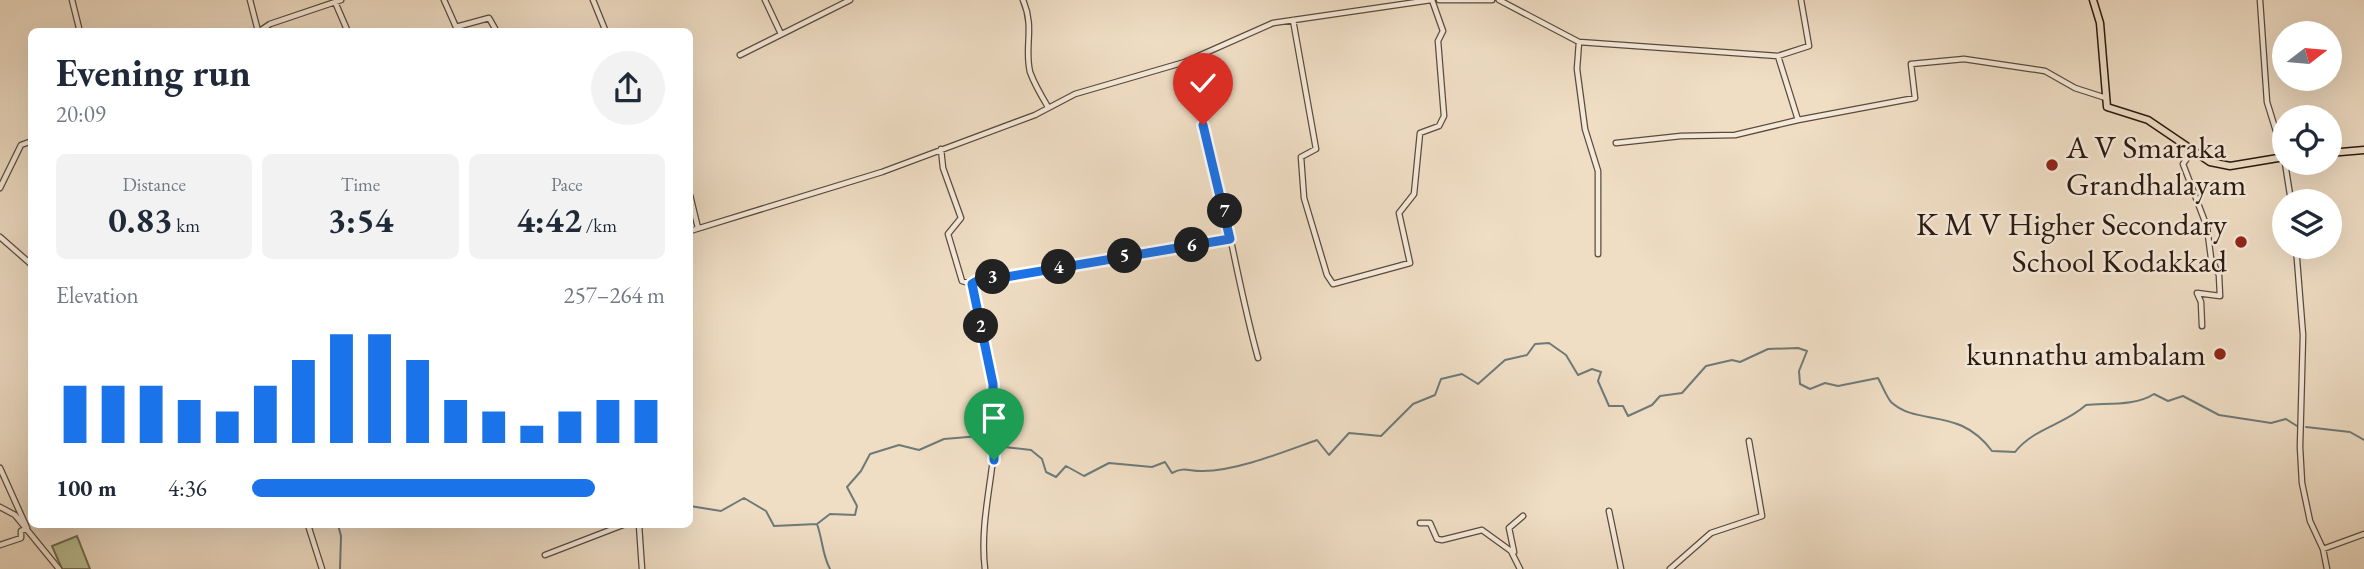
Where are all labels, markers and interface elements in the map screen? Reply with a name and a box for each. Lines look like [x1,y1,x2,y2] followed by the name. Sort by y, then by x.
[2272,21,2342,91] north arrow
[2272,21,2342,259] map controls
[56,48,251,97] text: Evening run
[591,51,665,125] button: share
[1173,53,1233,125] pin
[1184,64,1222,102] icon: check
[56,99,106,129] text: 20:09
[2272,105,2342,175] button: locate
[2065,126,2247,205] place label: A V Smaraka Grandhalayam
[2044,157,2060,173] marker: A V Smaraka Grandhalayam
[122,172,186,197] text: Distance
[341,172,380,197] text: Time
[551,172,583,197] text: Pace
[2272,189,2342,259] button: layers
[1208,194,1242,228] pin: 7
[108,197,173,242] text: 0.83
[328,197,393,242] text: 3:54
[517,197,582,242] text: 4:42
[1219,198,1230,223] text: 7
[1916,203,2228,282] place label: K M V Higher Secondary School Kodakkad
[173,213,200,238] text: km
[582,213,617,238] text: /km
[1174,228,1210,262] pin: 6
[1186,232,1197,257] text: 6
[2233,234,2249,250] marker: K M V Higher Secondary School Kodakkad
[1108,238,1142,274] pin: 5
[1119,243,1130,268] text: 5
[1042,250,1076,284] pin: 4
[1053,254,1064,279] text: 4
[976,260,1010,294] pin: 3
[987,264,998,289] text: 3
[56,280,139,310] text: Elevation
[564,280,665,310] text: 257–264 m
[964,308,998,344] pin: 2
[975,313,986,338] text: 2
[1966,333,2206,375] place label: kunnathu ambalam
[2212,346,2228,362] marker: kunnathu ambalam
[964,388,1024,460] pin
[975,399,1013,437] icon: arrive
[56,473,117,503] text: 100 m
[168,473,207,503] text: 4:36

